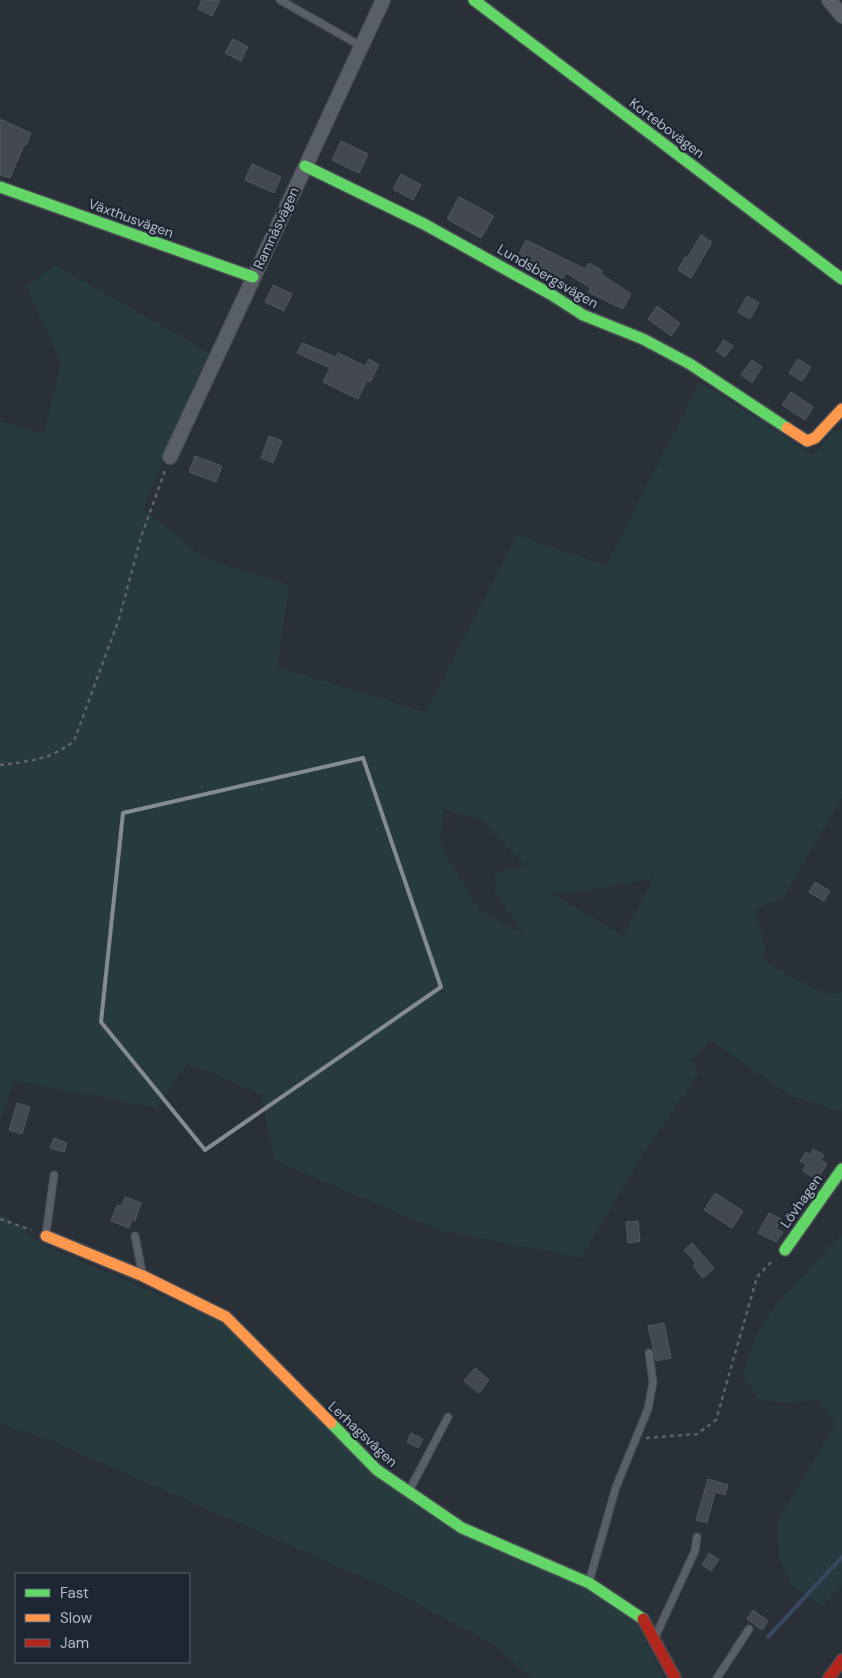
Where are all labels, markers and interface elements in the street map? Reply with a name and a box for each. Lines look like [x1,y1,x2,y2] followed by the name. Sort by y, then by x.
[626,94,708,162] street label: Kortebovägen
[249,184,303,272] street label: Ramnåsvägen
[86,194,176,242] street label: Växthusvägen
[494,240,602,312] street label: Lundsbergsvägen
[776,1171,826,1231] street label: Lövhagen
[324,1397,402,1471] street label: Lerhagsvägen
[15,1573,190,1663] legend
[60,1583,89,1603] text: Fast
[60,1608,93,1628] text: Slow
[60,1633,89,1653] text: Jam

